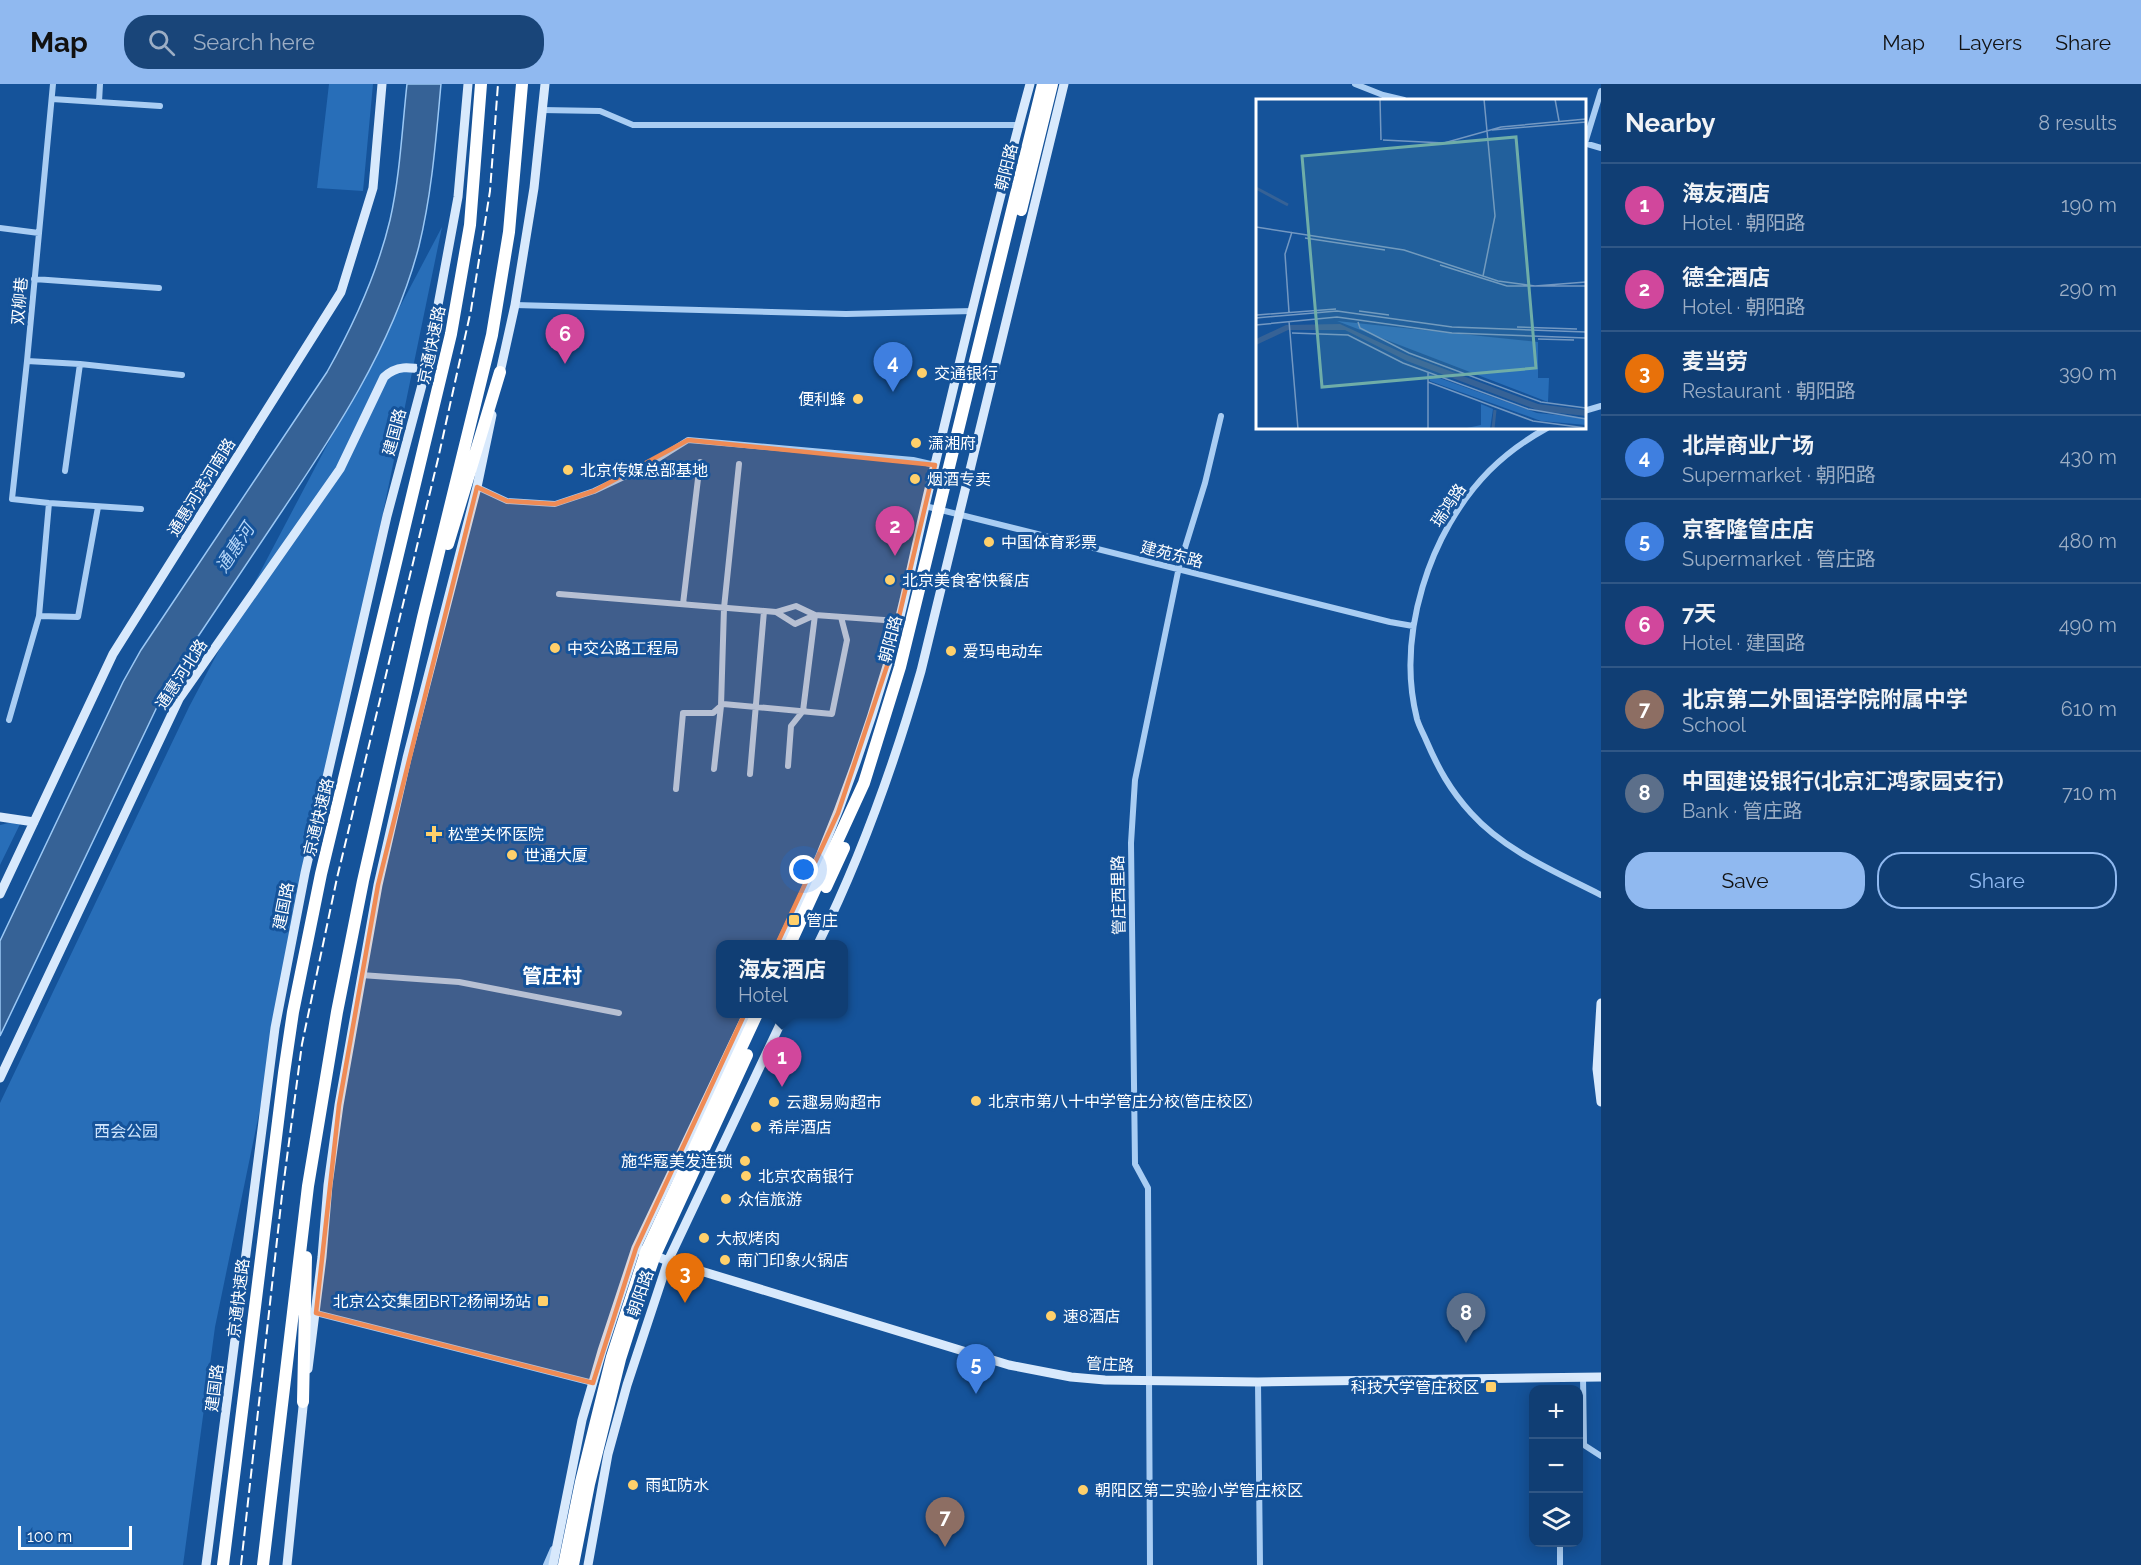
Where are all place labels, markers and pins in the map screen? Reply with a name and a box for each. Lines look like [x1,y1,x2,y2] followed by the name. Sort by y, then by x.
[546,314,584,364] pin: 6
[874,342,912,392] pin: 4
[934,364,998,383] place label: 交通银行
[915,366,929,380] marker: 交通银行
[798,390,846,409] place label: 便利蜂
[851,392,865,406] marker: 便利蜂
[928,434,976,453] place label: 潇湘府
[909,436,923,450] marker: 潇湘府
[580,461,708,480] place label: 北京传媒总部基地
[561,463,575,477] marker: 北京传媒总部基地
[927,470,991,489] place label: 烟酒专卖
[908,472,922,486] marker: 烟酒专卖
[876,506,914,556] pin: 2
[1001,533,1097,552] place label: 中国体育彩票
[982,535,996,549] marker: 中国体育彩票
[902,571,1030,590] place label: 北京美食客快餐店
[883,573,897,587] marker: 北京美食客快餐店
[567,639,679,658] place label: 中交公路工程局
[548,641,562,655] marker: 中交公路工程局
[963,642,1043,661] place label: 爱玛电动车
[944,644,958,658] marker: 爱玛电动车
[425,825,443,843] marker: 松堂关怀医院
[448,825,544,844] place label: 松堂关怀医院
[524,846,588,865] place label: 世通大厦
[505,848,519,862] marker: 世通大厦
[806,911,838,930] place label: 管庄
[787,913,801,927] marker: 管庄
[762,1038,802,1087] pin: 1
[988,1092,1253,1111] place label: 北京市第八十中学管庄分校(管庄校区)
[786,1093,882,1112] place label: 云趣易购超市
[969,1094,983,1108] marker: 北京市第八十中学管庄分校(管庄校区)
[767,1095,781,1109] marker: 云趣易购超市
[768,1118,832,1137] place label: 希岸酒店
[749,1120,763,1134] marker: 希岸酒店
[621,1152,733,1171] place label: 施华蔻美发连锁
[738,1154,752,1168] marker: 施华蔻美发连锁
[758,1167,854,1186] place label: 北京农商银行
[739,1169,753,1183] marker: 北京农商银行
[738,1190,802,1209] place label: 众信旅游
[719,1192,733,1206] marker: 众信旅游
[716,1229,780,1248] place label: 大叔烤肉
[697,1231,711,1245] marker: 大叔烤肉
[737,1251,849,1270] place label: 南门印象火锅店
[718,1253,732,1267] marker: 南门印象火锅店
[666,1254,704,1303] pin: 3
[333,1292,531,1311] place label: 北京公交集团BRT2杨闸场站
[536,1294,550,1308] marker: 北京公交集团BRT2杨闸场站
[1446,1294,1486,1343] pin: 8
[1063,1307,1121,1326] place label: 速8酒店
[1044,1309,1058,1323] marker: 速8酒店
[956,1344,996,1394] pin: 5
[1351,1378,1479,1397] place label: 科技大学管庄校区
[1484,1380,1498,1394] marker: 科技大学管庄校区
[645,1476,709,1495] place label: 雨虹防水
[626,1478,640,1492] marker: 雨虹防水
[1095,1481,1303,1500] place label: 朝阳区第二实验小学管庄校区
[1076,1483,1090,1497] marker: 朝阳区第二实验小学管庄校区
[926,1498,964,1547] pin: 7

